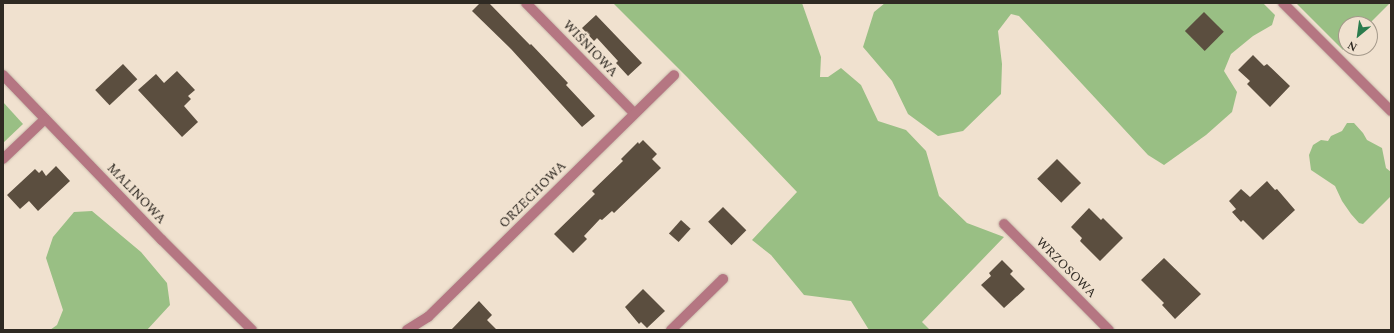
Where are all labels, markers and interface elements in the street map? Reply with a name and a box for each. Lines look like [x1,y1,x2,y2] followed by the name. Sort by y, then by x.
[1338,16,1378,56] north arrow
[559,18,621,80] street label: WIŚNIOWA
[1344,36,1360,56] text: N
[496,158,570,232] street label: ORZECHOWA
[103,161,169,227] street label: MALINOWA
[1033,235,1099,301] street label: WRZOSOWA

